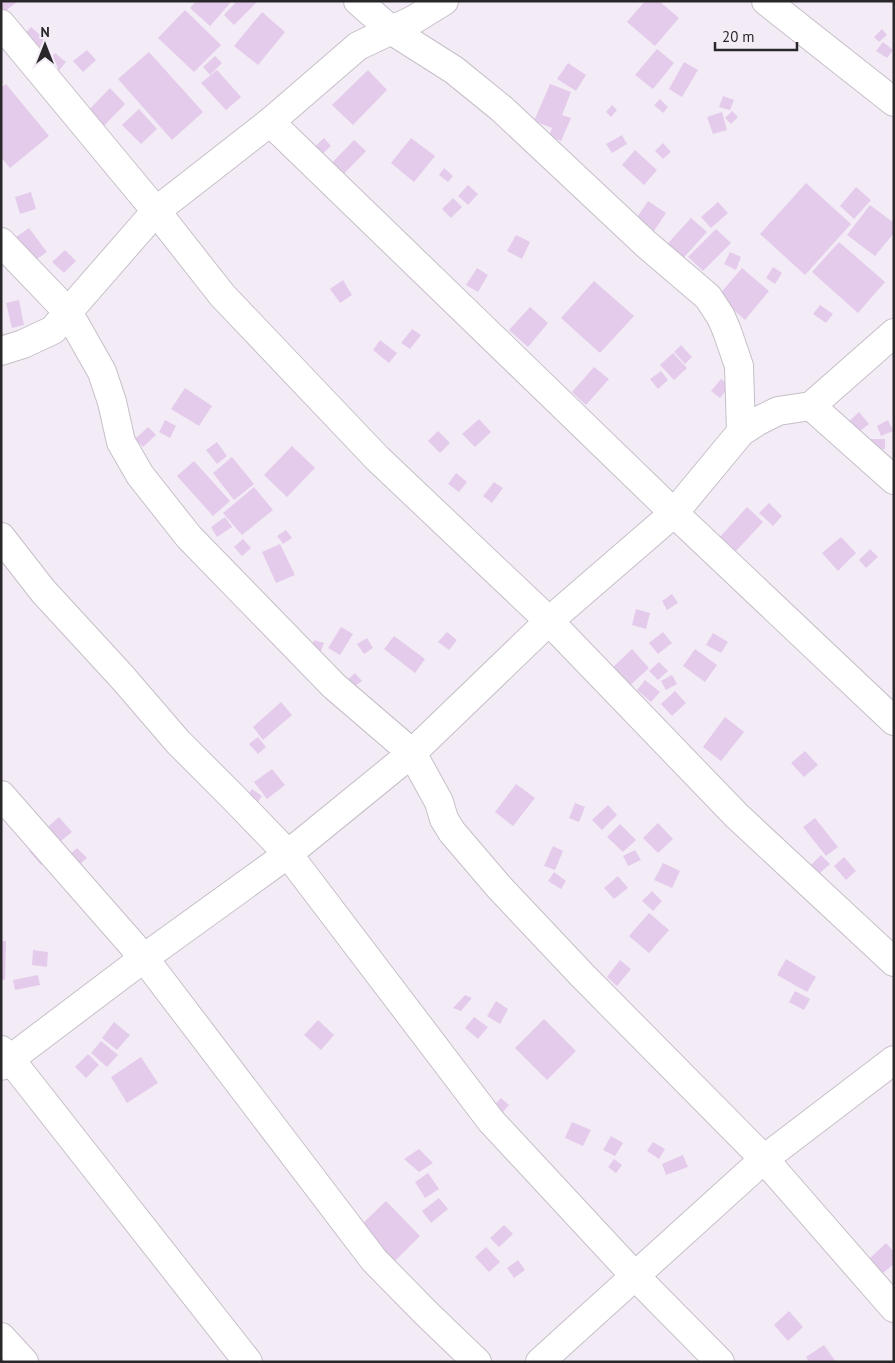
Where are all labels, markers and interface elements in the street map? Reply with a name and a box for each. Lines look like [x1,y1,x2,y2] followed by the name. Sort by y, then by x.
[20,20,70,70] north arrow
[715,20,798,52] scale bar
[40,23,50,41] text: N
[722,27,755,46] text: 20 m

